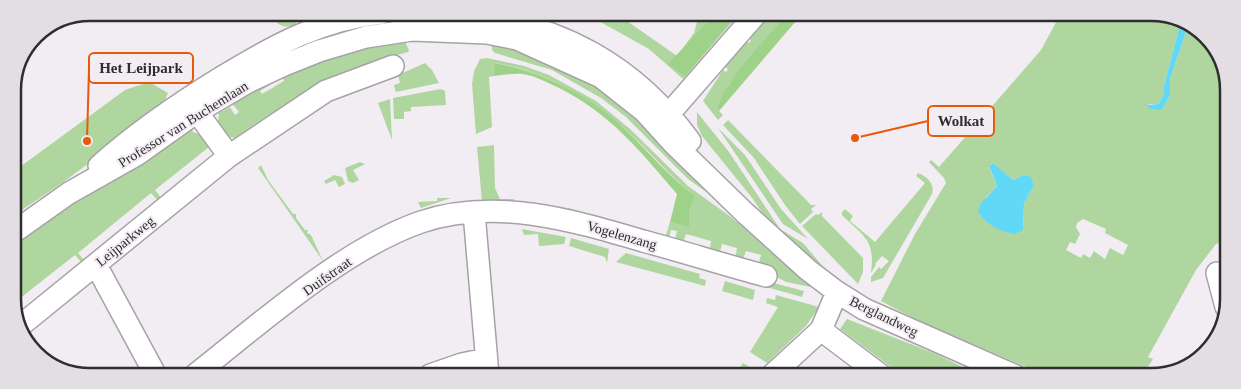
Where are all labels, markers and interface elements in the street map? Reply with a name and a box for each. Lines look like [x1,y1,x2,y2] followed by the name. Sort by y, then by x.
[89,53,193,83] callout: Het Leijpark
[99,60,184,76] text: Het Leijpark
[116,78,251,171] street label: Professor van Buchemlaan
[928,106,994,136] callout: Wolkat
[938,113,984,129] text: Wolkat
[93,213,158,269] street label: Leijparkweg
[585,218,659,253] street label: Vogelenzang
[300,254,355,299] street label: Duifstraat
[847,293,920,339] street label: Berglandweg

